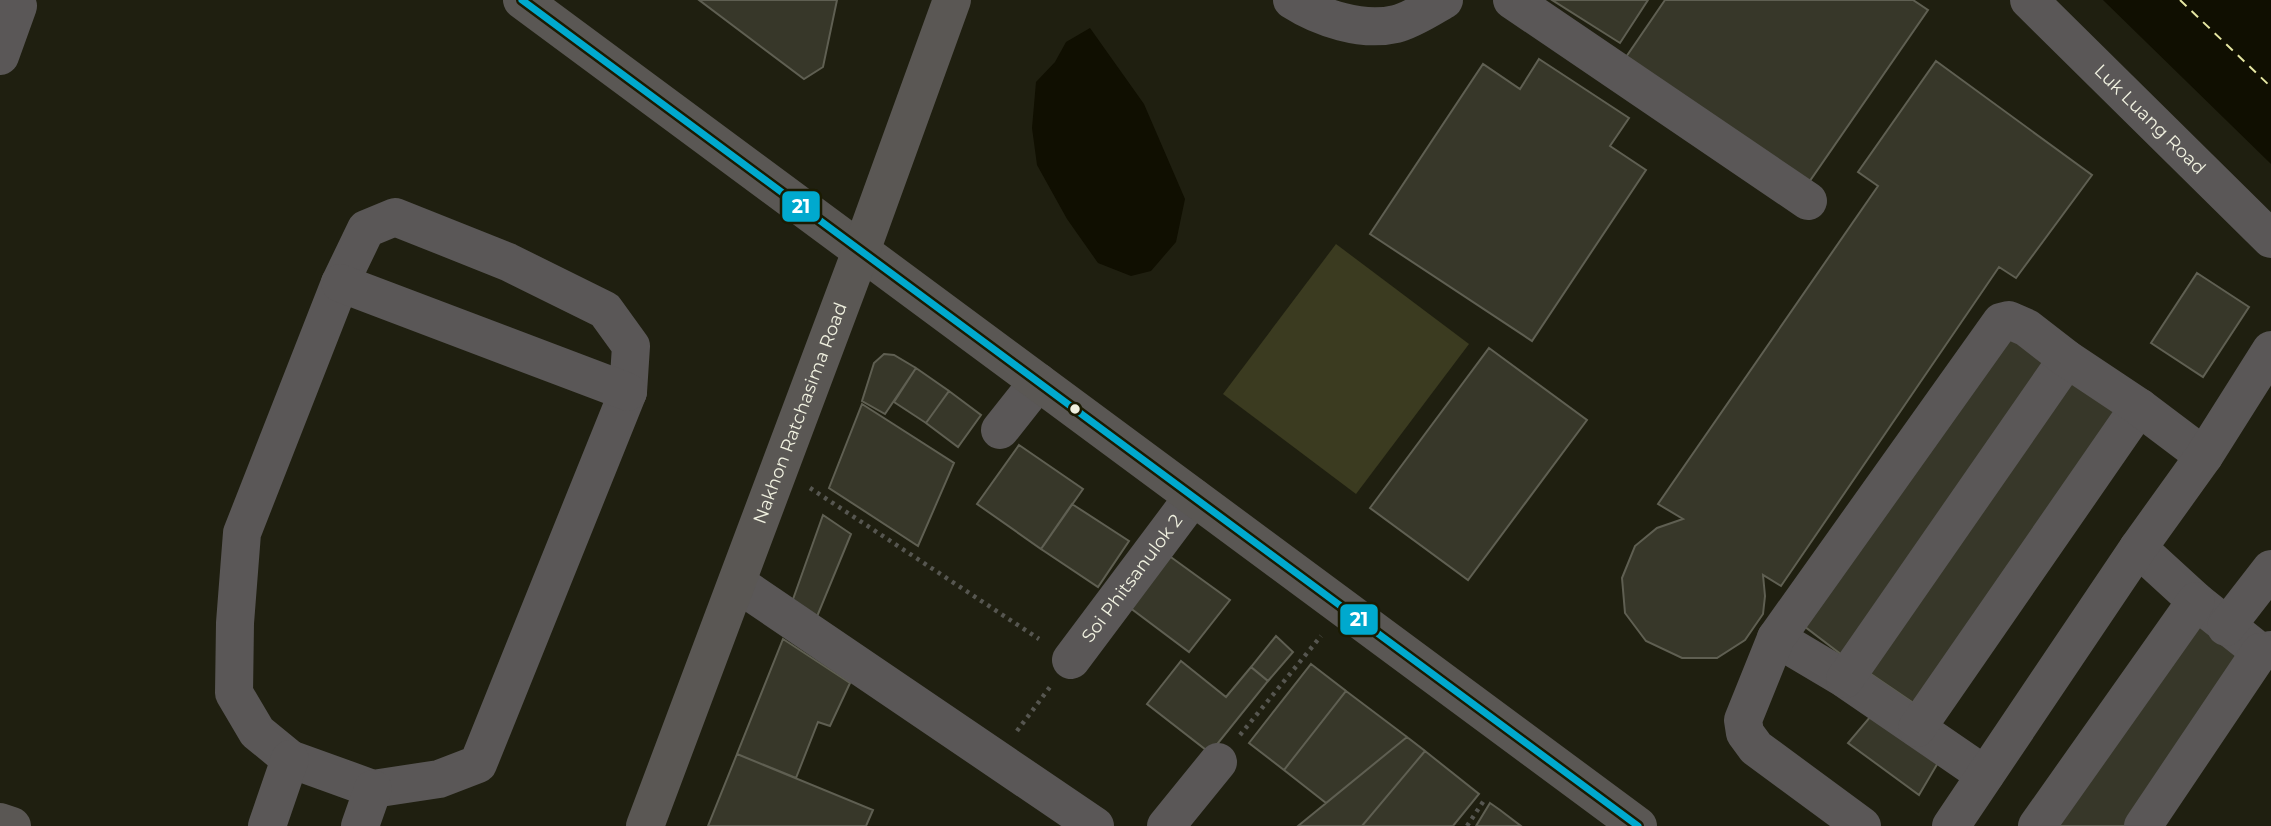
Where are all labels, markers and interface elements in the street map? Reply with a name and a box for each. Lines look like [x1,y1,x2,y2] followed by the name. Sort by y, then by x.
[2090,60,2210,179] street label: Luk Luang Road
[781,190,821,223] line badge: 21
[792,195,810,218] text: 21
[748,299,852,527] street label: Nakhon Ratchasima Road
[1068,402,1082,416] unlabelled marker
[1077,510,1187,647] street label: Soi Phitsanulok 2
[1339,603,1379,636] line badge: 21
[1350,608,1368,631] text: 21

